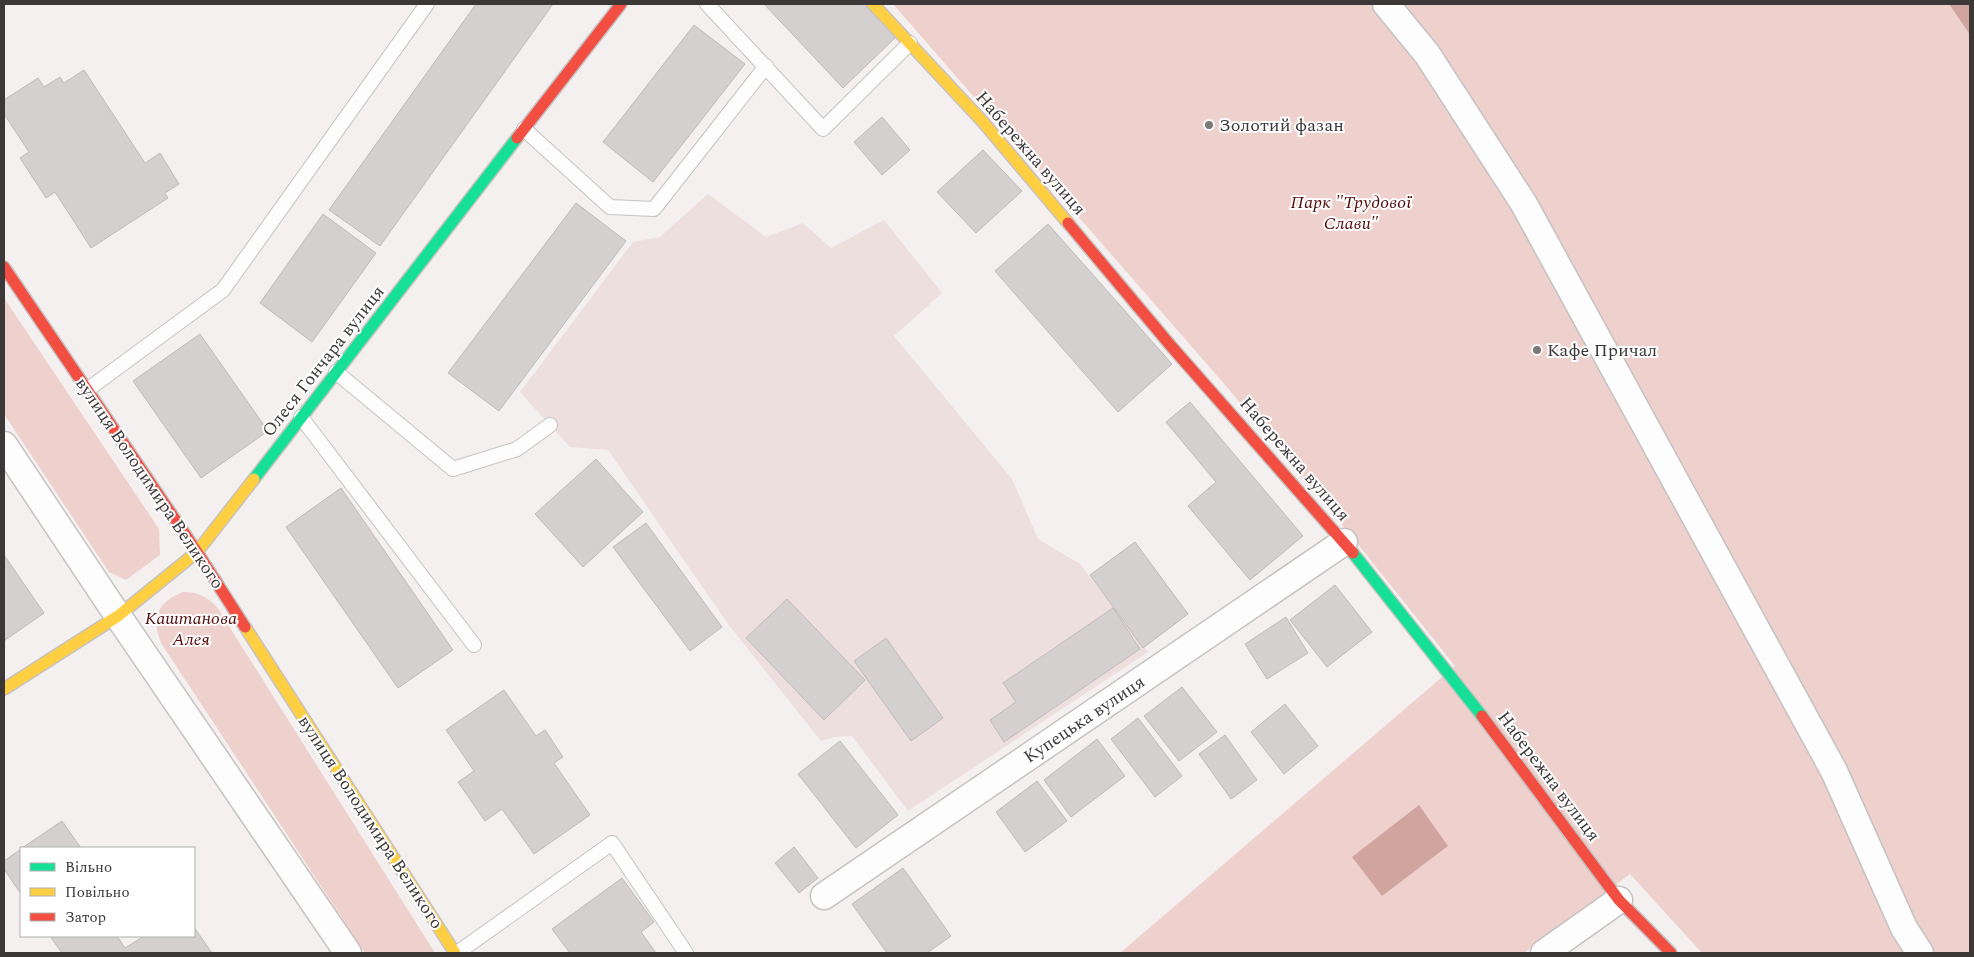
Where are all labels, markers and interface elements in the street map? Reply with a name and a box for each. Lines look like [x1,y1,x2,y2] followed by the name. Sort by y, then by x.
[969,85,1092,222] street label: Набережна вулиця
[1219,112,1344,139] place label: Золотий фазан
[1203,119,1215,131] marker: Золотий фазан
[1291,189,1412,237] park label: Парк "Трудової Слави"
[255,280,391,443] street label: Олеся Гончара вулиця
[1547,337,1657,364] place label: Кафе Причал
[1531,344,1543,356] marker: Кафе Причал
[68,372,231,595] street label: вулиця Володимира Великого
[1233,391,1356,528] street label: Набережна вулиця
[145,605,237,653] park label: Каштанова Алея
[1018,669,1150,770] street label: Купецька вулиця
[1491,705,1607,847] street label: Набережна вулиця
[291,710,450,935] street label: вулиця Володимира Великого
[20,847,195,937] legend
[65,856,112,879] text: Вільно
[65,881,130,904] text: Повільно
[65,906,106,929] text: Затор

